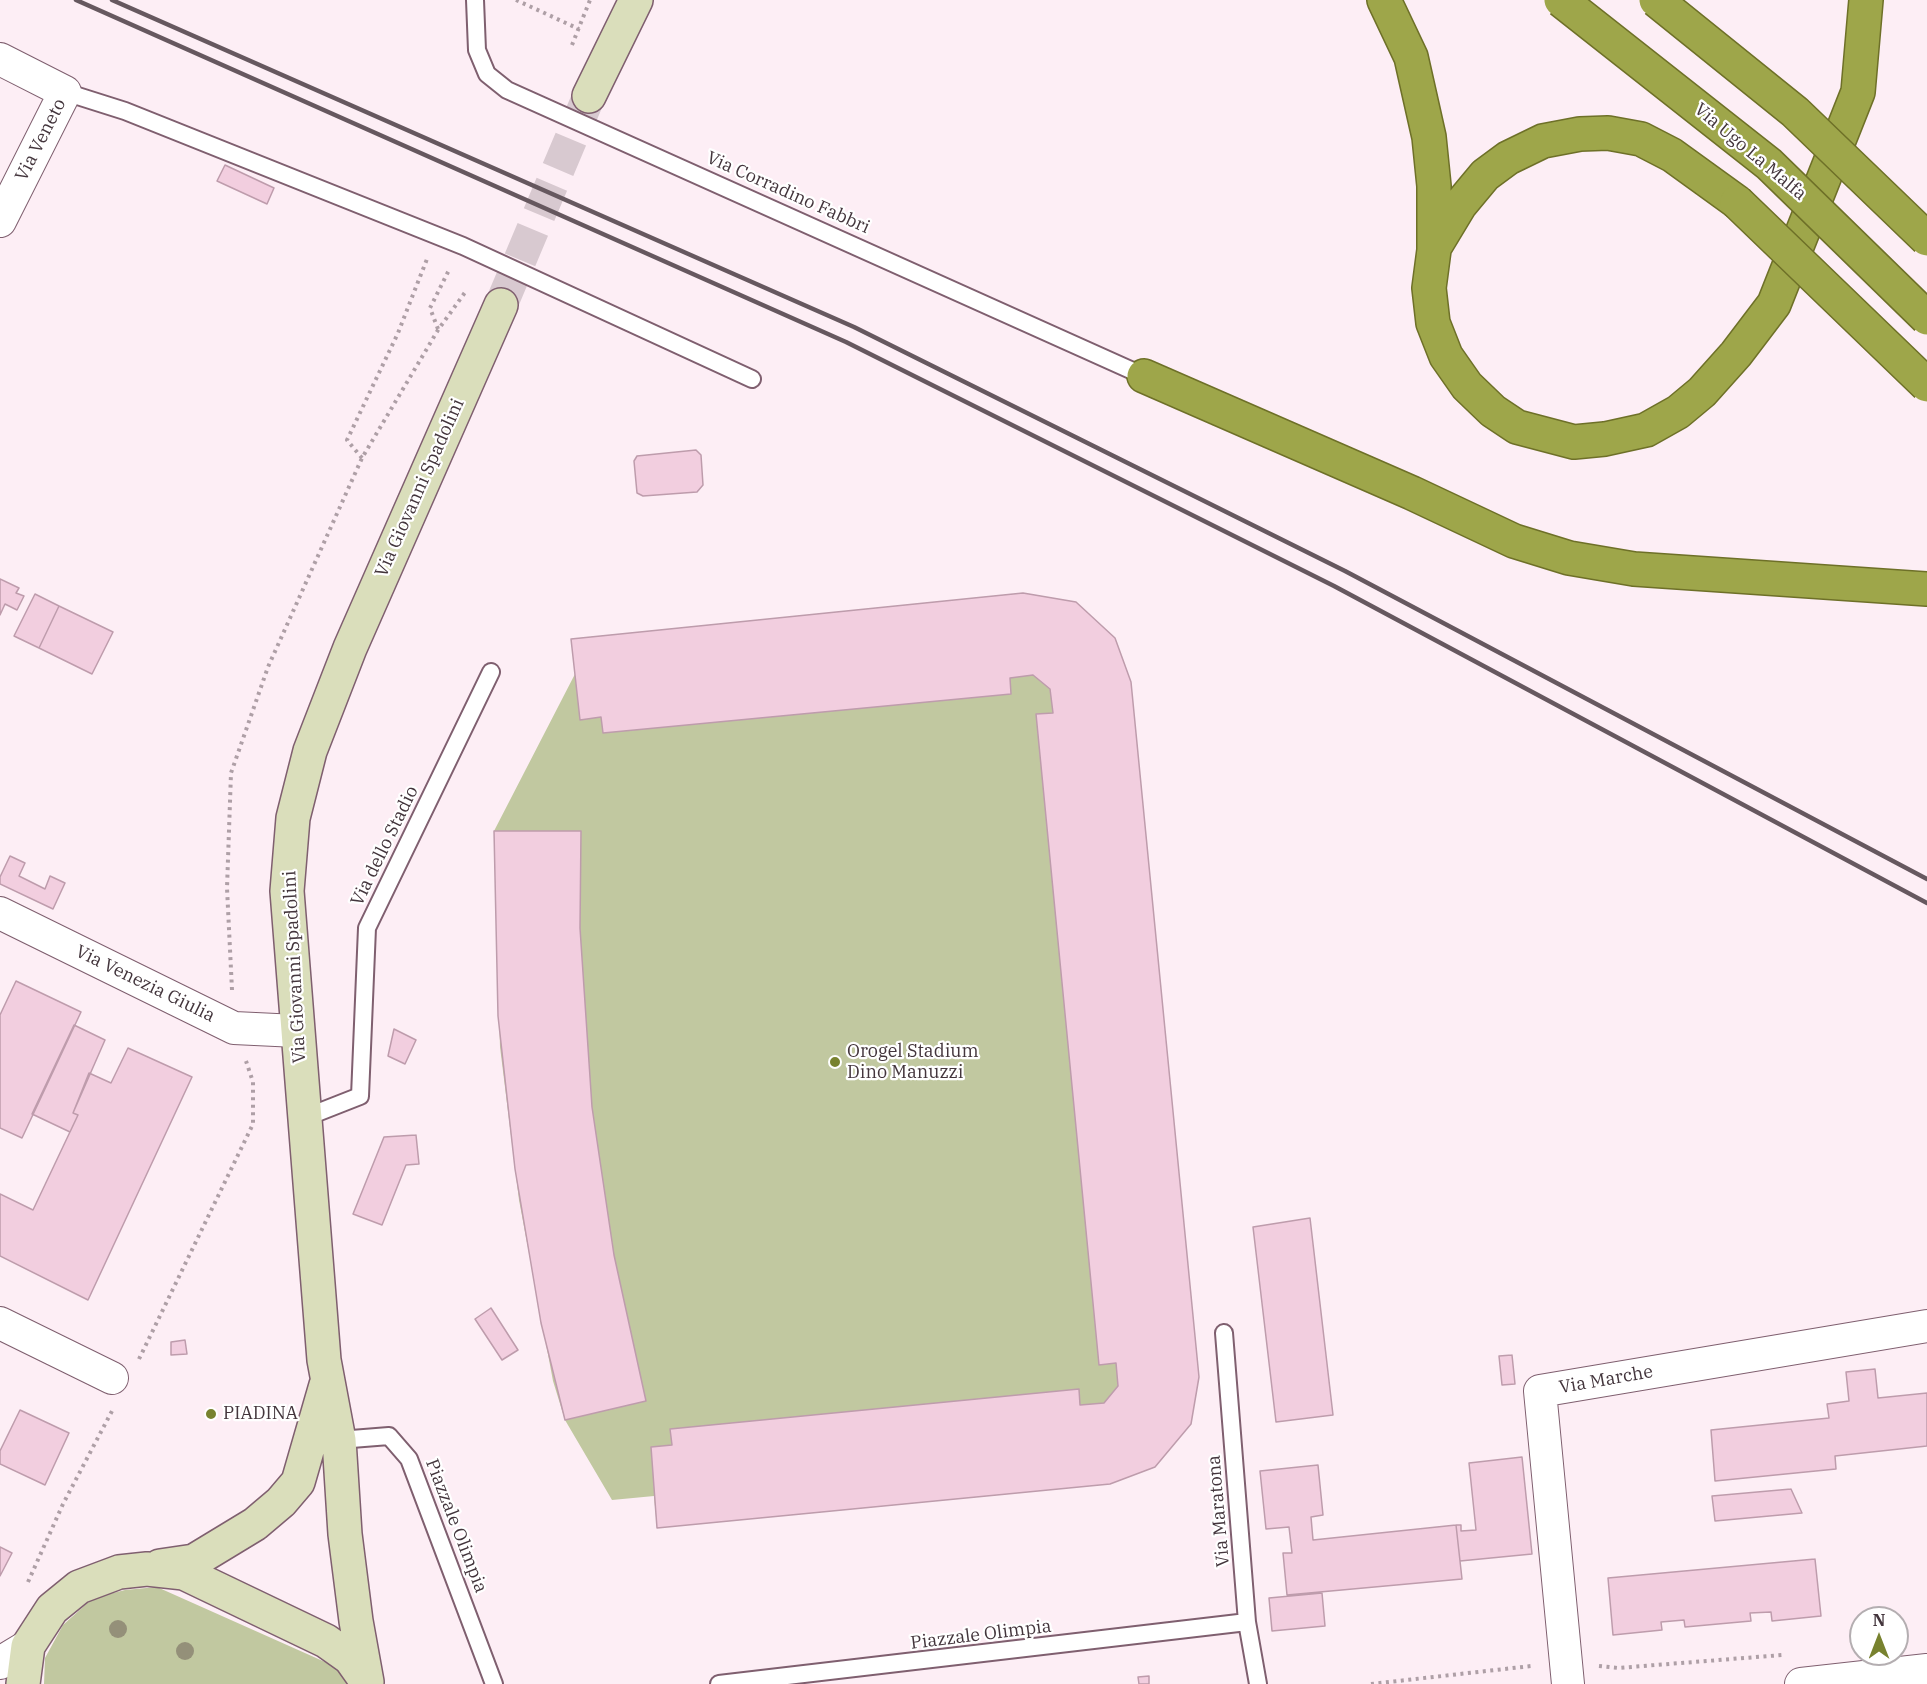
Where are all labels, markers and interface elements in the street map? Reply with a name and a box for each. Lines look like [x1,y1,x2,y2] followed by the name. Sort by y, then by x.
[11,95,71,185] street label: Via Veneto
[1690,99,1810,205] street label: Via Ugo La Malfa
[703,147,873,239] street label: Via Corradino Fabbri
[371,396,469,580] street label: Via Giovanni Spadolini
[347,783,423,909] street label: Via dello Stadio
[279,870,311,1064] street label: Via Giovanni Spadolini
[72,941,218,1027] street label: Via Venezia Giulia
[847,1041,979,1084] place label: Orogel Stadium Dino Manuzzi
[828,1055,842,1069] marker: Orogel Stadium Dino Manuzzi
[1557,1361,1655,1399] street label: Via Marche
[223,1403,298,1425] place label: PIADINA
[204,1407,218,1421] marker: PIADINA
[1203,1454,1235,1568] street label: Via Maratona
[421,1456,491,1596] street label: Piazzale Olimpia
[1849,1606,1909,1666] north arrow
[1873,1610,1885,1630] text: N
[909,1616,1053,1654] street label: Piazzale Olimpia

